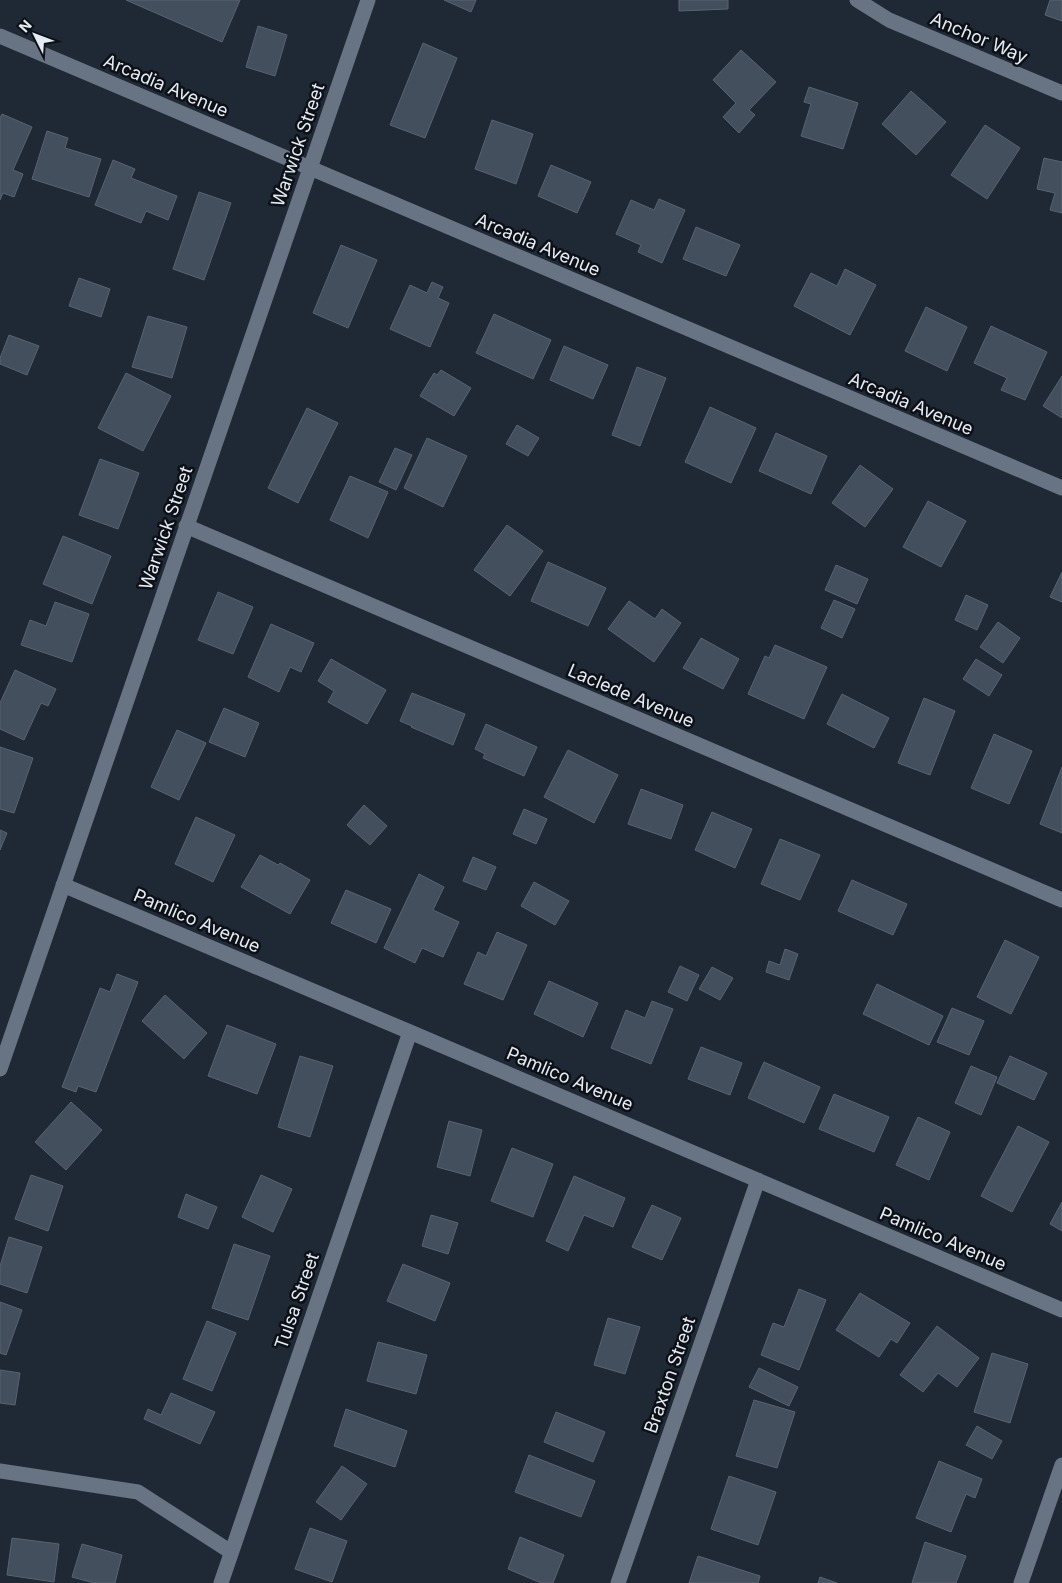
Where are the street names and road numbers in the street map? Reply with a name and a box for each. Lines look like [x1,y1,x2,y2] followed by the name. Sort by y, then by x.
[927,8,1031,67] street label: Anchor Way
[101,50,232,121] street label: Arcadia Avenue
[267,80,328,209] street label: Warwick Street
[473,209,604,280] street label: Arcadia Avenue
[846,368,977,439] street label: Arcadia Avenue
[135,463,196,592] street label: Warwick Street
[565,659,698,732] street label: Laclede Avenue
[131,884,264,957] street label: Pamlico Avenue
[504,1042,637,1115] street label: Pamlico Avenue
[877,1202,1010,1275] street label: Pamlico Avenue
[270,1250,323,1352] street label: Tulsa Street
[640,1314,699,1436] street label: Braxton Street

